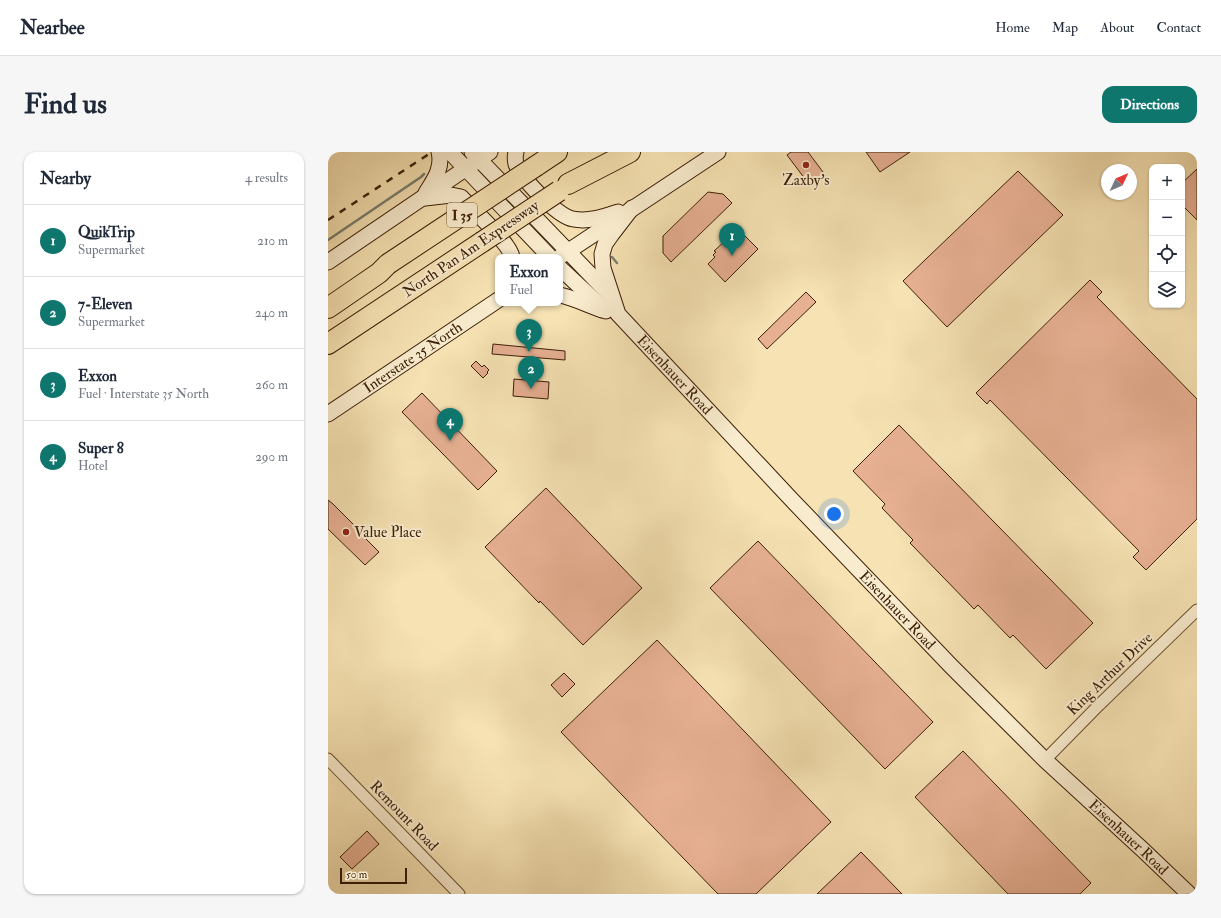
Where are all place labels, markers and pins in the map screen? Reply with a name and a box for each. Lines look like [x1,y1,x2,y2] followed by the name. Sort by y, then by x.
[801,160,811,170] marker: Zaxby's
[782,171,830,190] place label: Zaxby's
[719,223,745,256] pin: 1
[516,319,542,352] pin: 3
[518,356,544,389] pin: 2
[437,408,463,441] pin: 4
[354,523,422,542] place label: Value Place
[341,527,351,537] marker: Value Place

